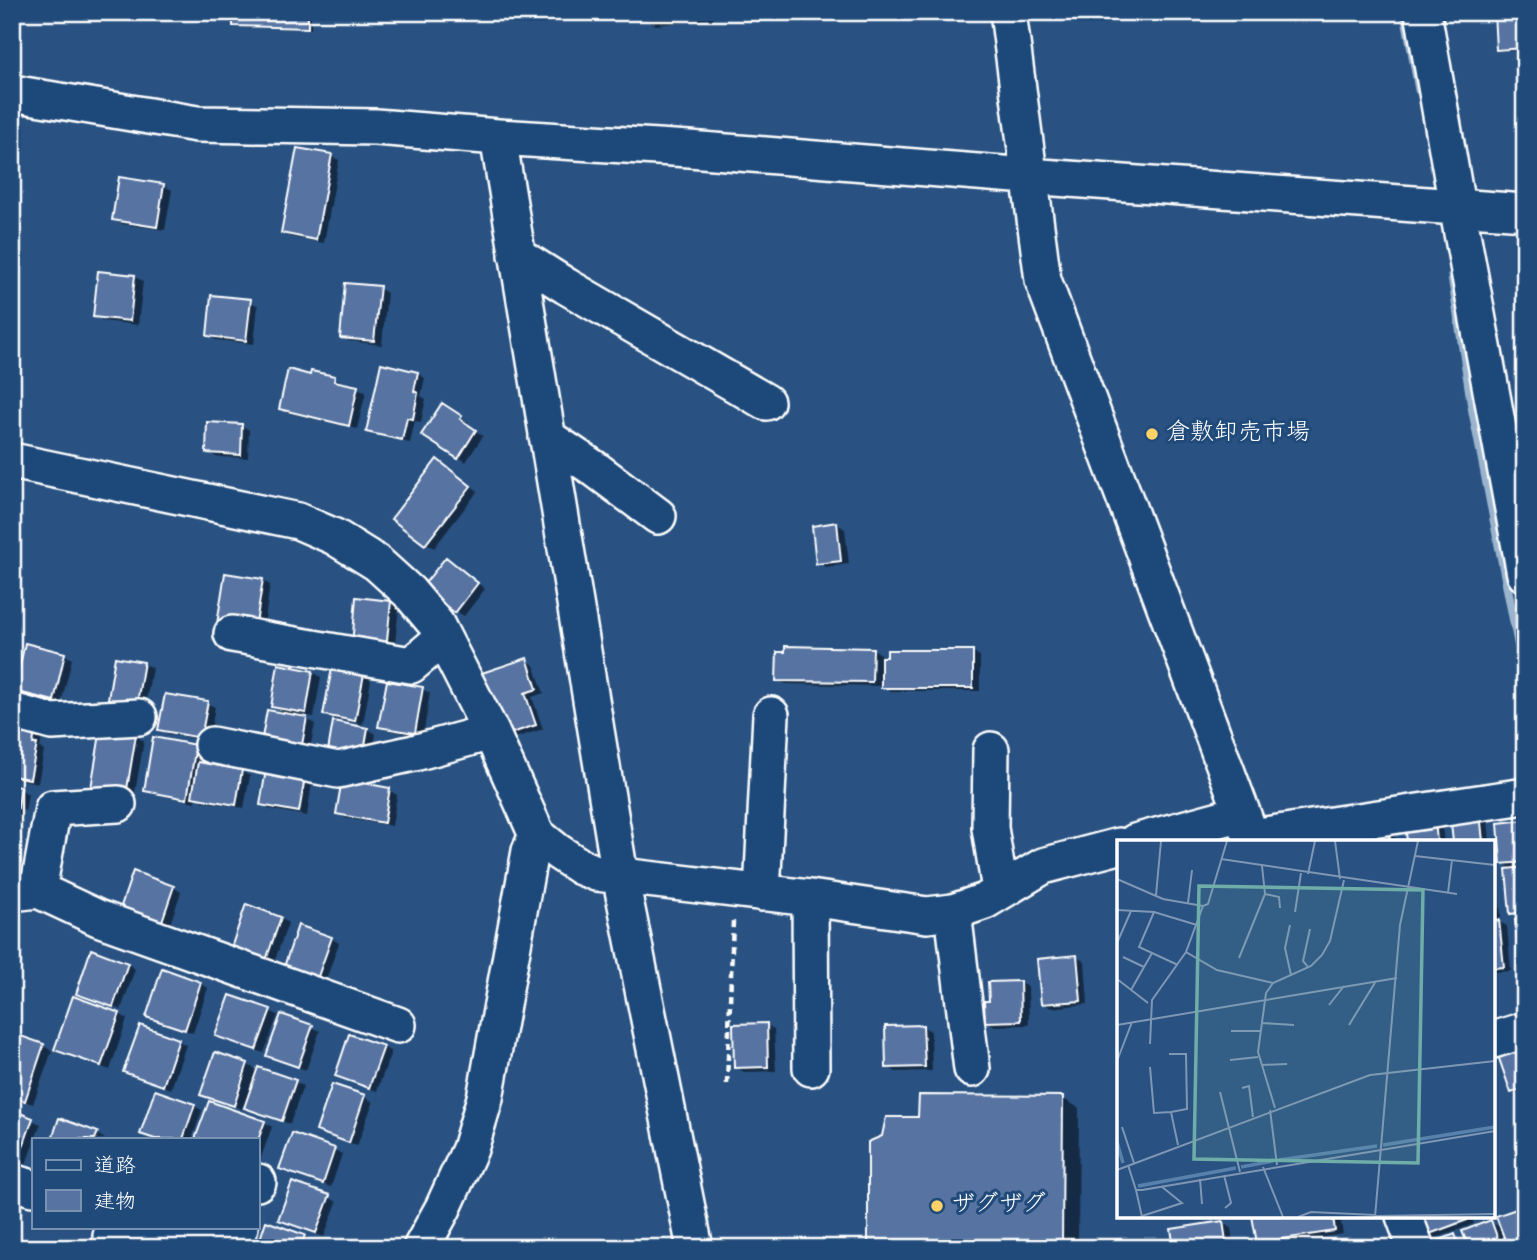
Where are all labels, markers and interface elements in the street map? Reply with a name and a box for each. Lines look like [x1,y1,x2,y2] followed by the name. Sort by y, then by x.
[1166,417,1310,451] place label: 倉敷卸売市場
[1144,426,1160,442] marker: 倉敷卸売市場
[1117,840,1495,1218] inset map
[32,1138,259,1228] legend
[94,1153,136,1183] text: 道路
[94,1189,136,1219] text: 建物
[951,1189,1046,1223] place label: ザグザグ
[929,1198,945,1214] marker: ザグザグ

